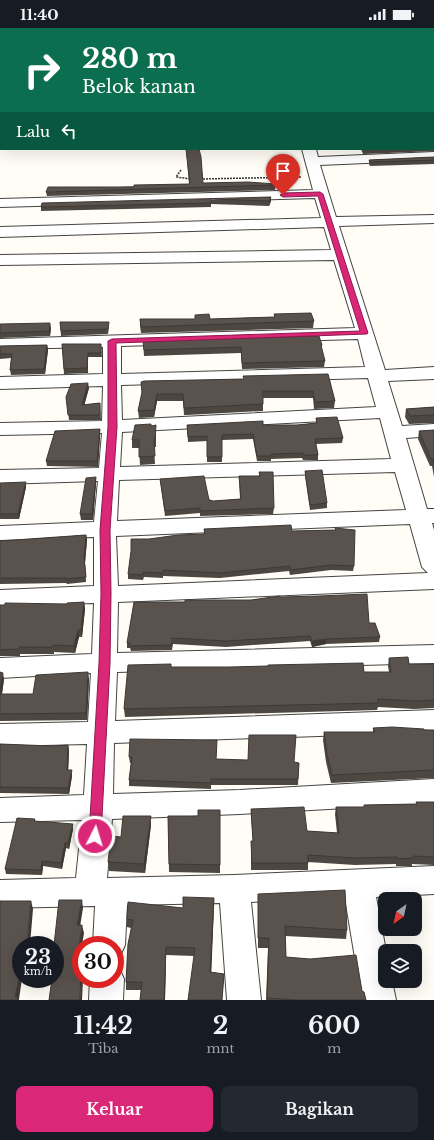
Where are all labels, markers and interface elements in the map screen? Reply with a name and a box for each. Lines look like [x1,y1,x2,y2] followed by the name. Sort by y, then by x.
[20,5,59,24] text: 11:40
[82,41,178,76] text: 280 m
[16,44,68,96] icon: right
[82,76,196,98] text: Belok kanan
[58,120,80,142] icon: left
[16,122,50,141] text: Lalu
[266,154,300,195] pin
[272,160,294,182] icon: arrive
[74,815,116,857] position arrow
[378,892,422,936] north arrow
[378,892,422,988] map controls
[72,936,124,988] speed limit sign: 30
[378,944,422,988] button: layers
[25,945,51,969] text: 23
[24,965,52,978] text: km/h
[74,1011,133,1040] text: 11:42
[213,1011,228,1040] text: 2
[308,1011,360,1040] text: 600
[88,1040,118,1057] text: Tiba
[207,1040,234,1057] text: mnt
[327,1040,341,1057] text: m
[16,1086,213,1132] button: Keluar
[221,1086,418,1132] button: Bagikan

